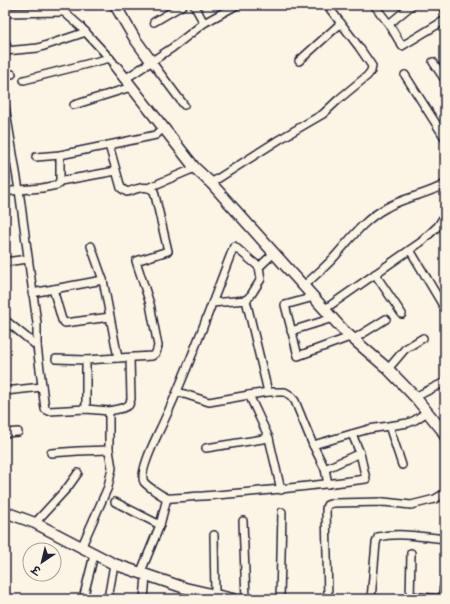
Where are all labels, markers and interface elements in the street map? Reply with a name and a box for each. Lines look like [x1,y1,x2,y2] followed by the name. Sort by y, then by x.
[22,542,62,582] north arrow
[27,559,46,580] text: उ

